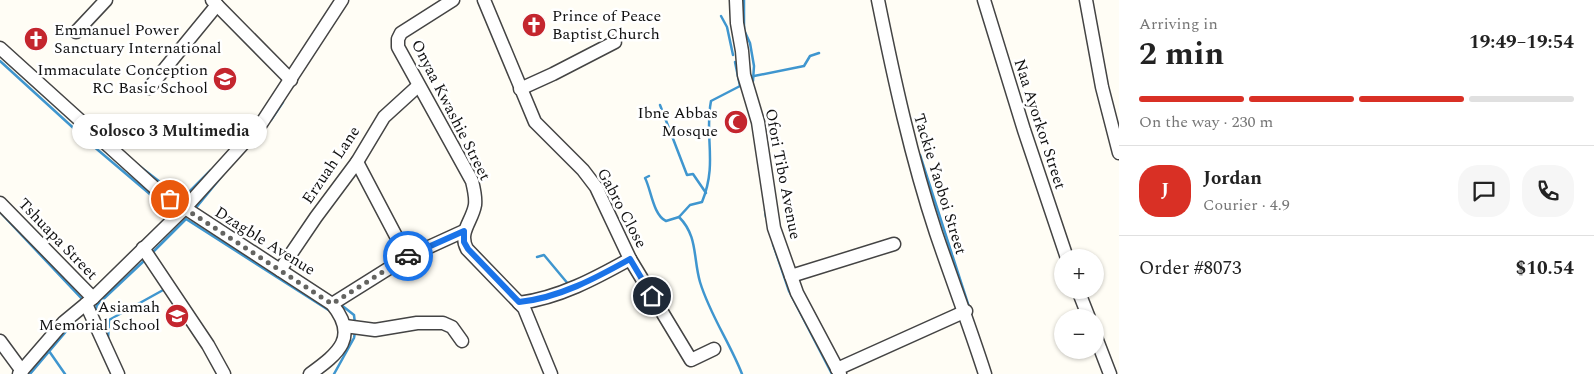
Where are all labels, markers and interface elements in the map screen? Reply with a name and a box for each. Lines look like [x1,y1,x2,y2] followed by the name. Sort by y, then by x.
[552,4,661,46] place label: Prince of Peace Baptist Church
[521,12,547,38] church icon: Prince of Peace Baptist Church
[1139,12,1218,36] text: Arriving in
[54,18,221,60] place label: Emmanuel Power Sanctuary International
[23,26,49,52] church icon: Emmanuel Power Sanctuary International
[1469,28,1574,57] text: 19:49–19:54
[1139,30,1224,79] text: 2 min
[405,35,497,185] street label: Onyaa Kwashie Street
[1008,56,1073,193] street label: Naa Ayorkor Street
[37,58,208,100] place label: Immaculate Conception RC Basic School
[212,66,238,92] school or university icon: Immaculate Conception RC Basic School
[637,101,718,143] place label: Ibne Abbas Mosque
[759,107,807,241] street label: Ofori Tibo Avenue
[723,109,749,135] mosque icon: Ibne Abbas Mosque
[907,110,973,258] street label: Tackie Yaoboi Street
[1139,110,1273,134] text: On the way · 230 m
[72,114,268,149] callout: Solosco 3 Multimedia
[90,119,249,143] text: Solosco 3 Multimedia
[296,121,366,209] street label: Erzuah Lane
[591,164,653,252] street label: Gabro Close
[1203,164,1262,193] text: Jordan
[1458,165,1510,217] button: chat
[1522,165,1574,217] button: phone
[1161,176,1169,205] text: J
[149,178,191,220] pin
[156,185,184,213] icon: bag
[13,193,104,286] street label: Tshuapa Street
[1203,193,1290,217] text: Courier · 4.9
[210,200,320,282] street label: Dzagble Avenue
[383,231,433,281] courier
[394,242,422,270] icon: car
[1054,249,1104,359] map controls
[1054,249,1104,299] button: +
[1139,254,1242,283] text: Order #8073
[1516,254,1574,283] text: $10.54
[631,275,673,317] pin
[638,282,666,310] icon: home
[39,295,160,337] place label: Asiamah Memorial School
[164,303,190,329] school or university icon: Asiamah Memorial School
[1054,309,1104,359] button: −

